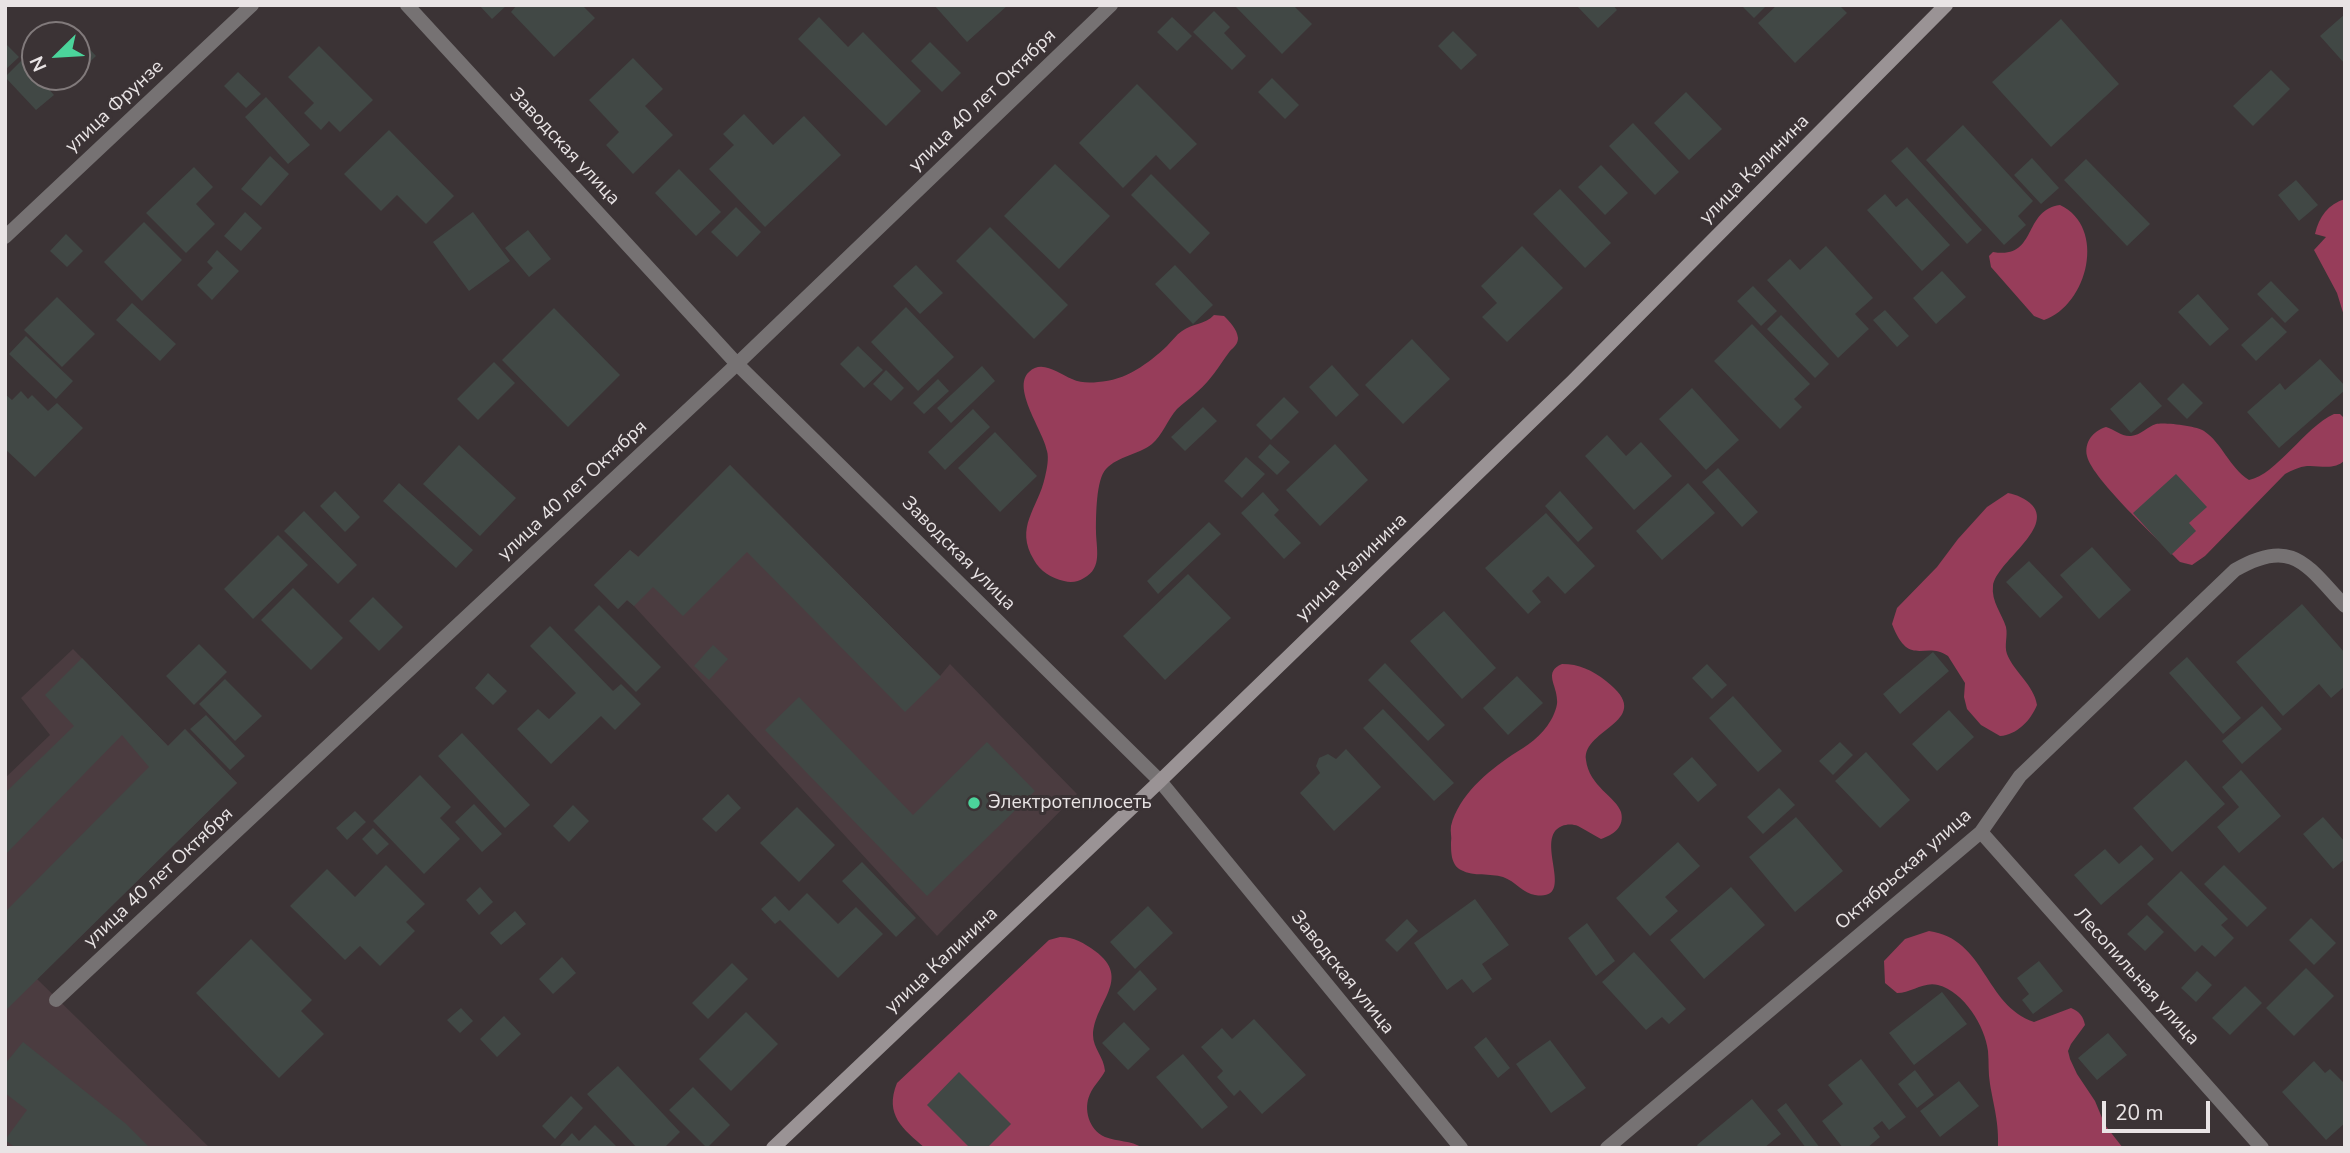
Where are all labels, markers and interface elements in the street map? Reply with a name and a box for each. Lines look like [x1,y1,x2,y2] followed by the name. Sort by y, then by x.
[21,21,91,91] north arrow
[905,25,1061,177] street label: улица 40 лет Октября
[24,52,53,76] text: N
[61,56,169,158] street label: улица Фрунзе
[504,84,624,210] street label: Заводская улица
[1695,110,1815,230] street label: улица Калинина
[494,416,652,566] street label: улица 40 лет Октября
[896,492,1020,616] street label: Заводская улица
[1292,509,1412,627] street label: улица Калинина
[988,792,1152,814] place label: Электротеплосеть
[966,795,982,811] marker: Электротеплосеть
[80,803,238,953] street label: улица 40 лет Октября
[1831,805,1977,935] street label: Октябрьская улица
[881,903,1003,1019] street label: улица Калинина
[2068,904,2204,1050] street label: Лесопильная улица
[1285,907,1399,1039] street label: Заводская улица
[2105,1086,2214,1130] scale bar
[2115,1099,2164,1127] text: 20 m

